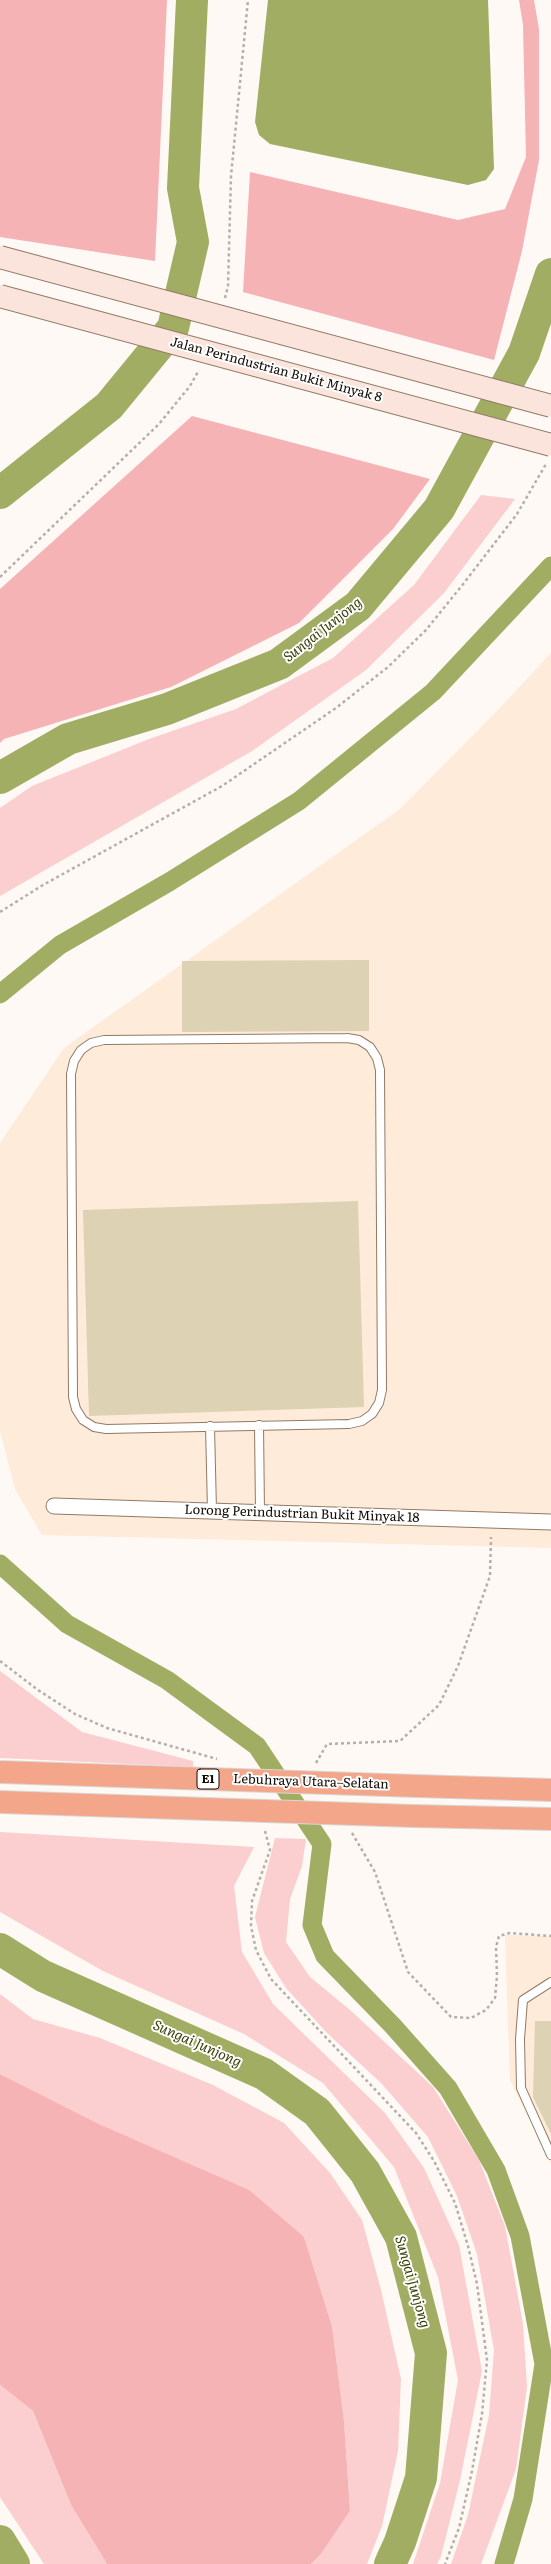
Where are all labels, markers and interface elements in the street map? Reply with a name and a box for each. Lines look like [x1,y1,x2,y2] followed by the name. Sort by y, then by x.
[168,334,384,406] street label: Jalan Perindustrian Bukit Minyak 8
[280,594,366,666] water label: Sungai Junjong
[184,1502,420,1526] street label: Lorong Perindustrian Bukit Minyak 18
[197,1769,219,1789] road number: E1
[233,1771,389,1793] street label: Lebuhraya Utara–Selatan
[150,2017,244,2071] water label: Sungai Junjong
[391,2234,433,2330] water label: Sungai Junjong

